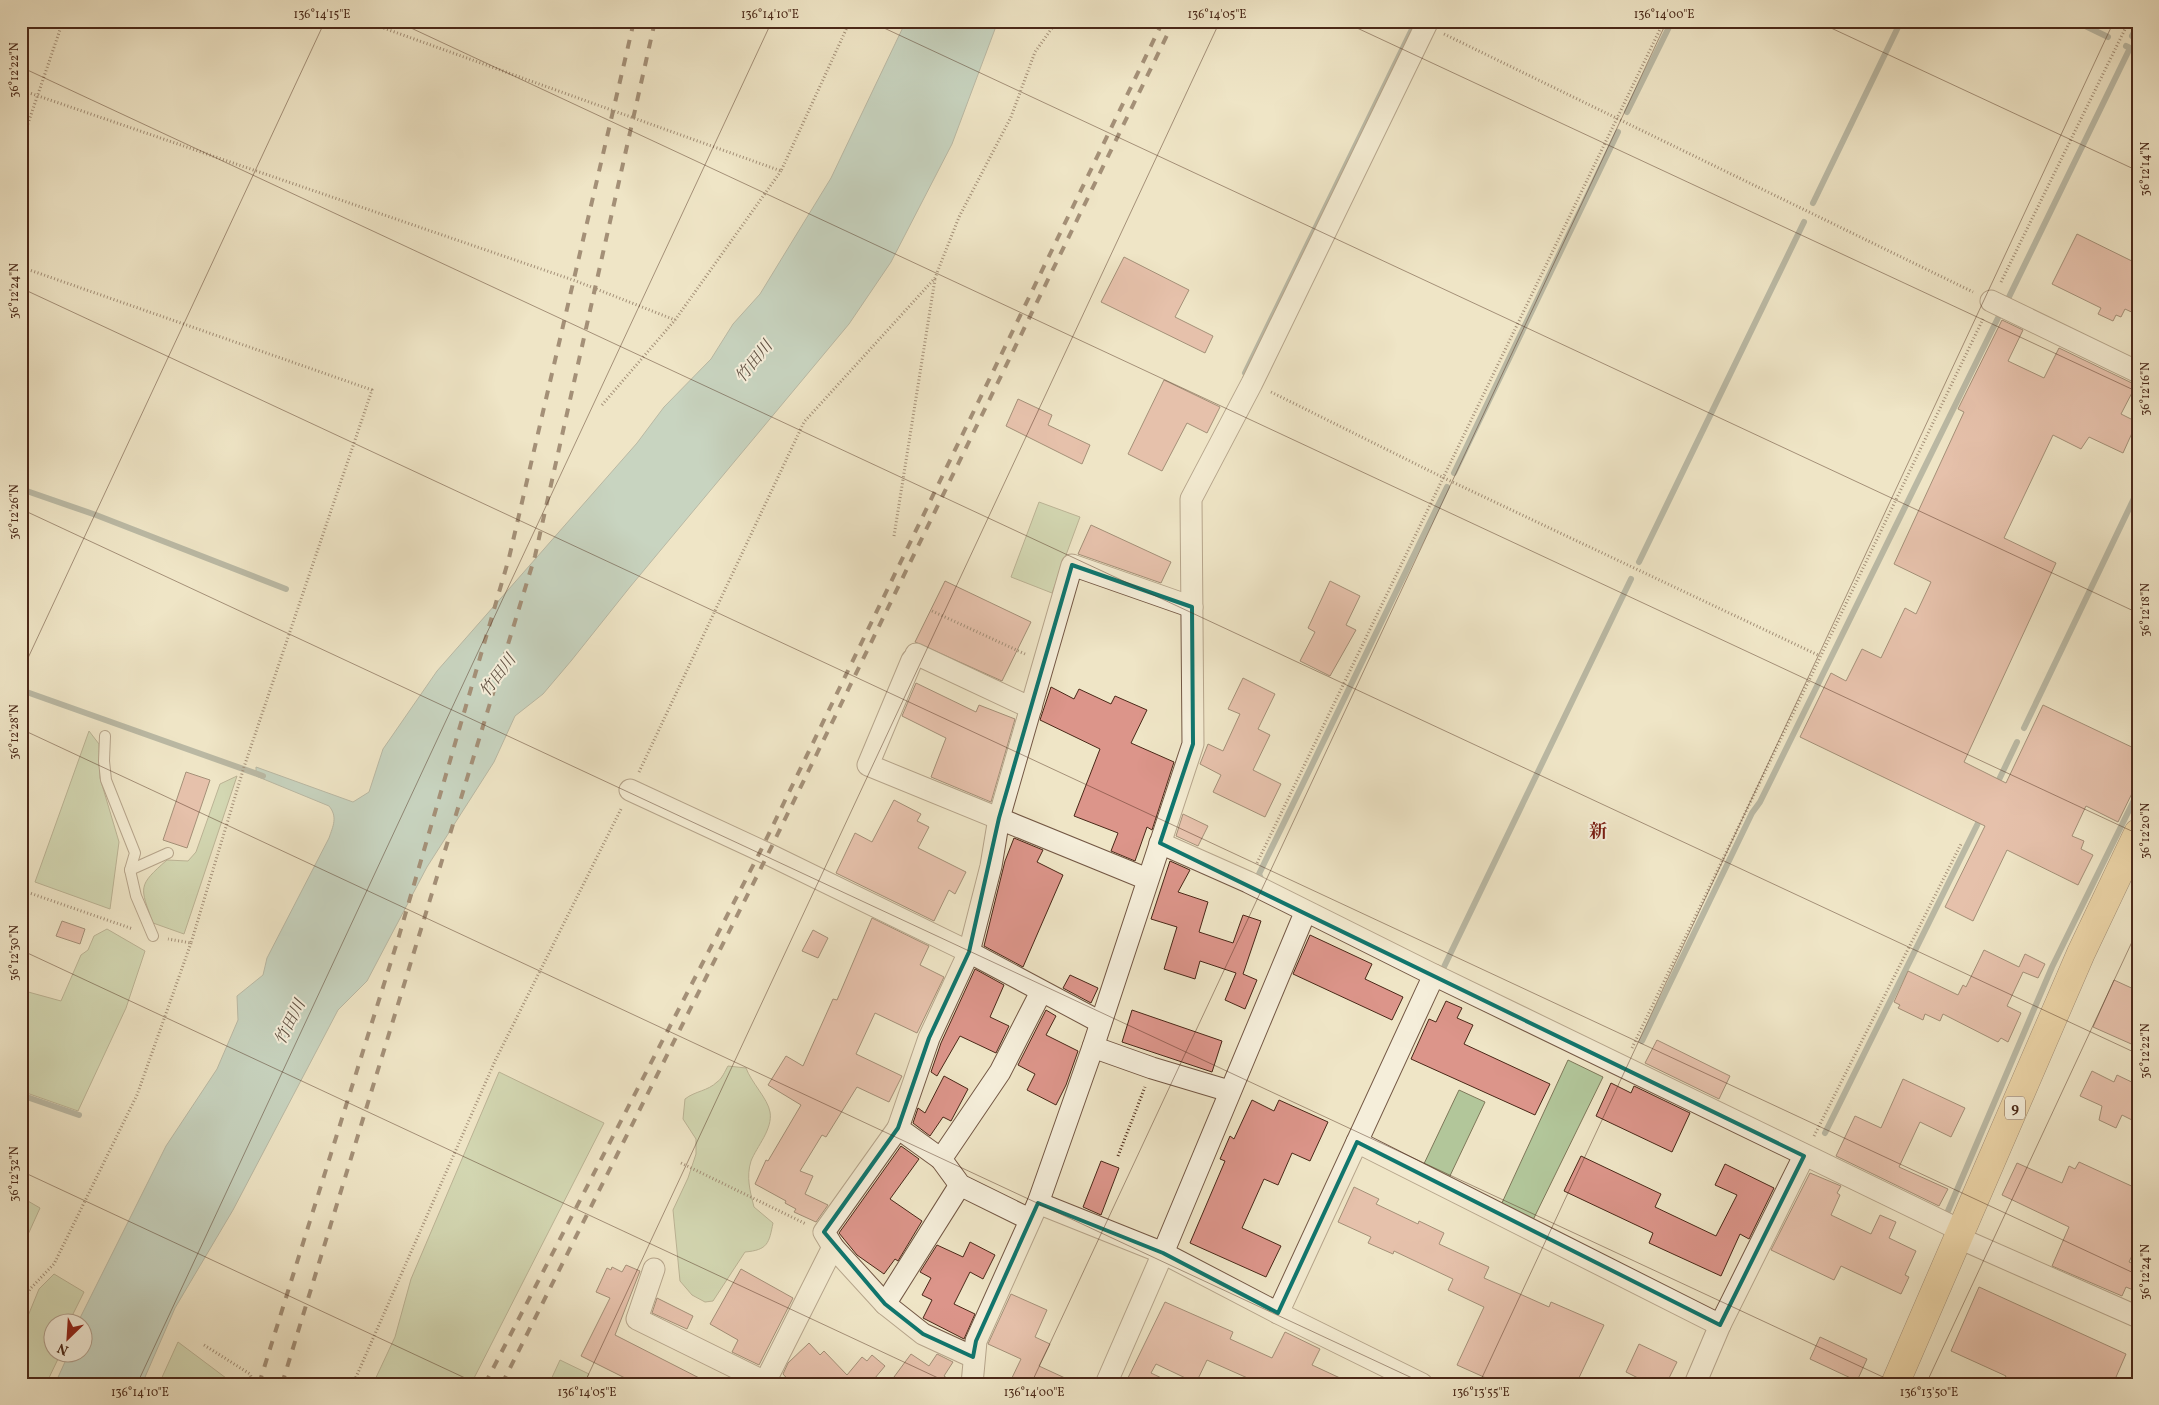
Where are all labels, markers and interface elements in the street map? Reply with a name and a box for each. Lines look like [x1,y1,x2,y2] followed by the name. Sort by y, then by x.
[294,7,350,23] text: 136°14'15"E
[741,7,799,23] text: 136°14'10"E
[1187,7,1247,23] text: 136°14'05"E
[1634,7,1694,23] text: 136°14'00"E
[7,42,23,98] text: 36°12'22"N
[2138,142,2154,196] text: 36°12'14"N
[7,263,23,319] text: 36°12'24"N
[731,335,779,388] water label: 竹田川
[2138,362,2154,416] text: 36°12'16"N
[7,484,23,540] text: 36°12'26"N
[2138,583,2154,637] text: 36°12'18"N
[475,649,523,702] water label: 竹田川
[7,704,23,760] text: 36°12'28"N
[2138,803,2154,859] text: 36°12'20"N
[1589,820,1607,845] district label: 新
[7,925,23,981] text: 36°12'30"N
[270,995,312,1049] water label: 竹田川
[2138,1023,2154,1079] text: 36°12'22"N
[2005,1096,2025,1120] road number: 9
[7,1146,23,1202] text: 36°12'32"N
[2138,1244,2154,1300] text: 36°12'24"N
[42,1312,92,1362] north arrow
[55,1338,72,1359] text: N
[111,1385,169,1401] text: 136°14'10"E
[557,1385,617,1401] text: 136°14'05"E
[1004,1385,1064,1401] text: 136°14'00"E
[1452,1385,1510,1401] text: 136°13'55"E
[1900,1385,1958,1401] text: 136°13'50"E

